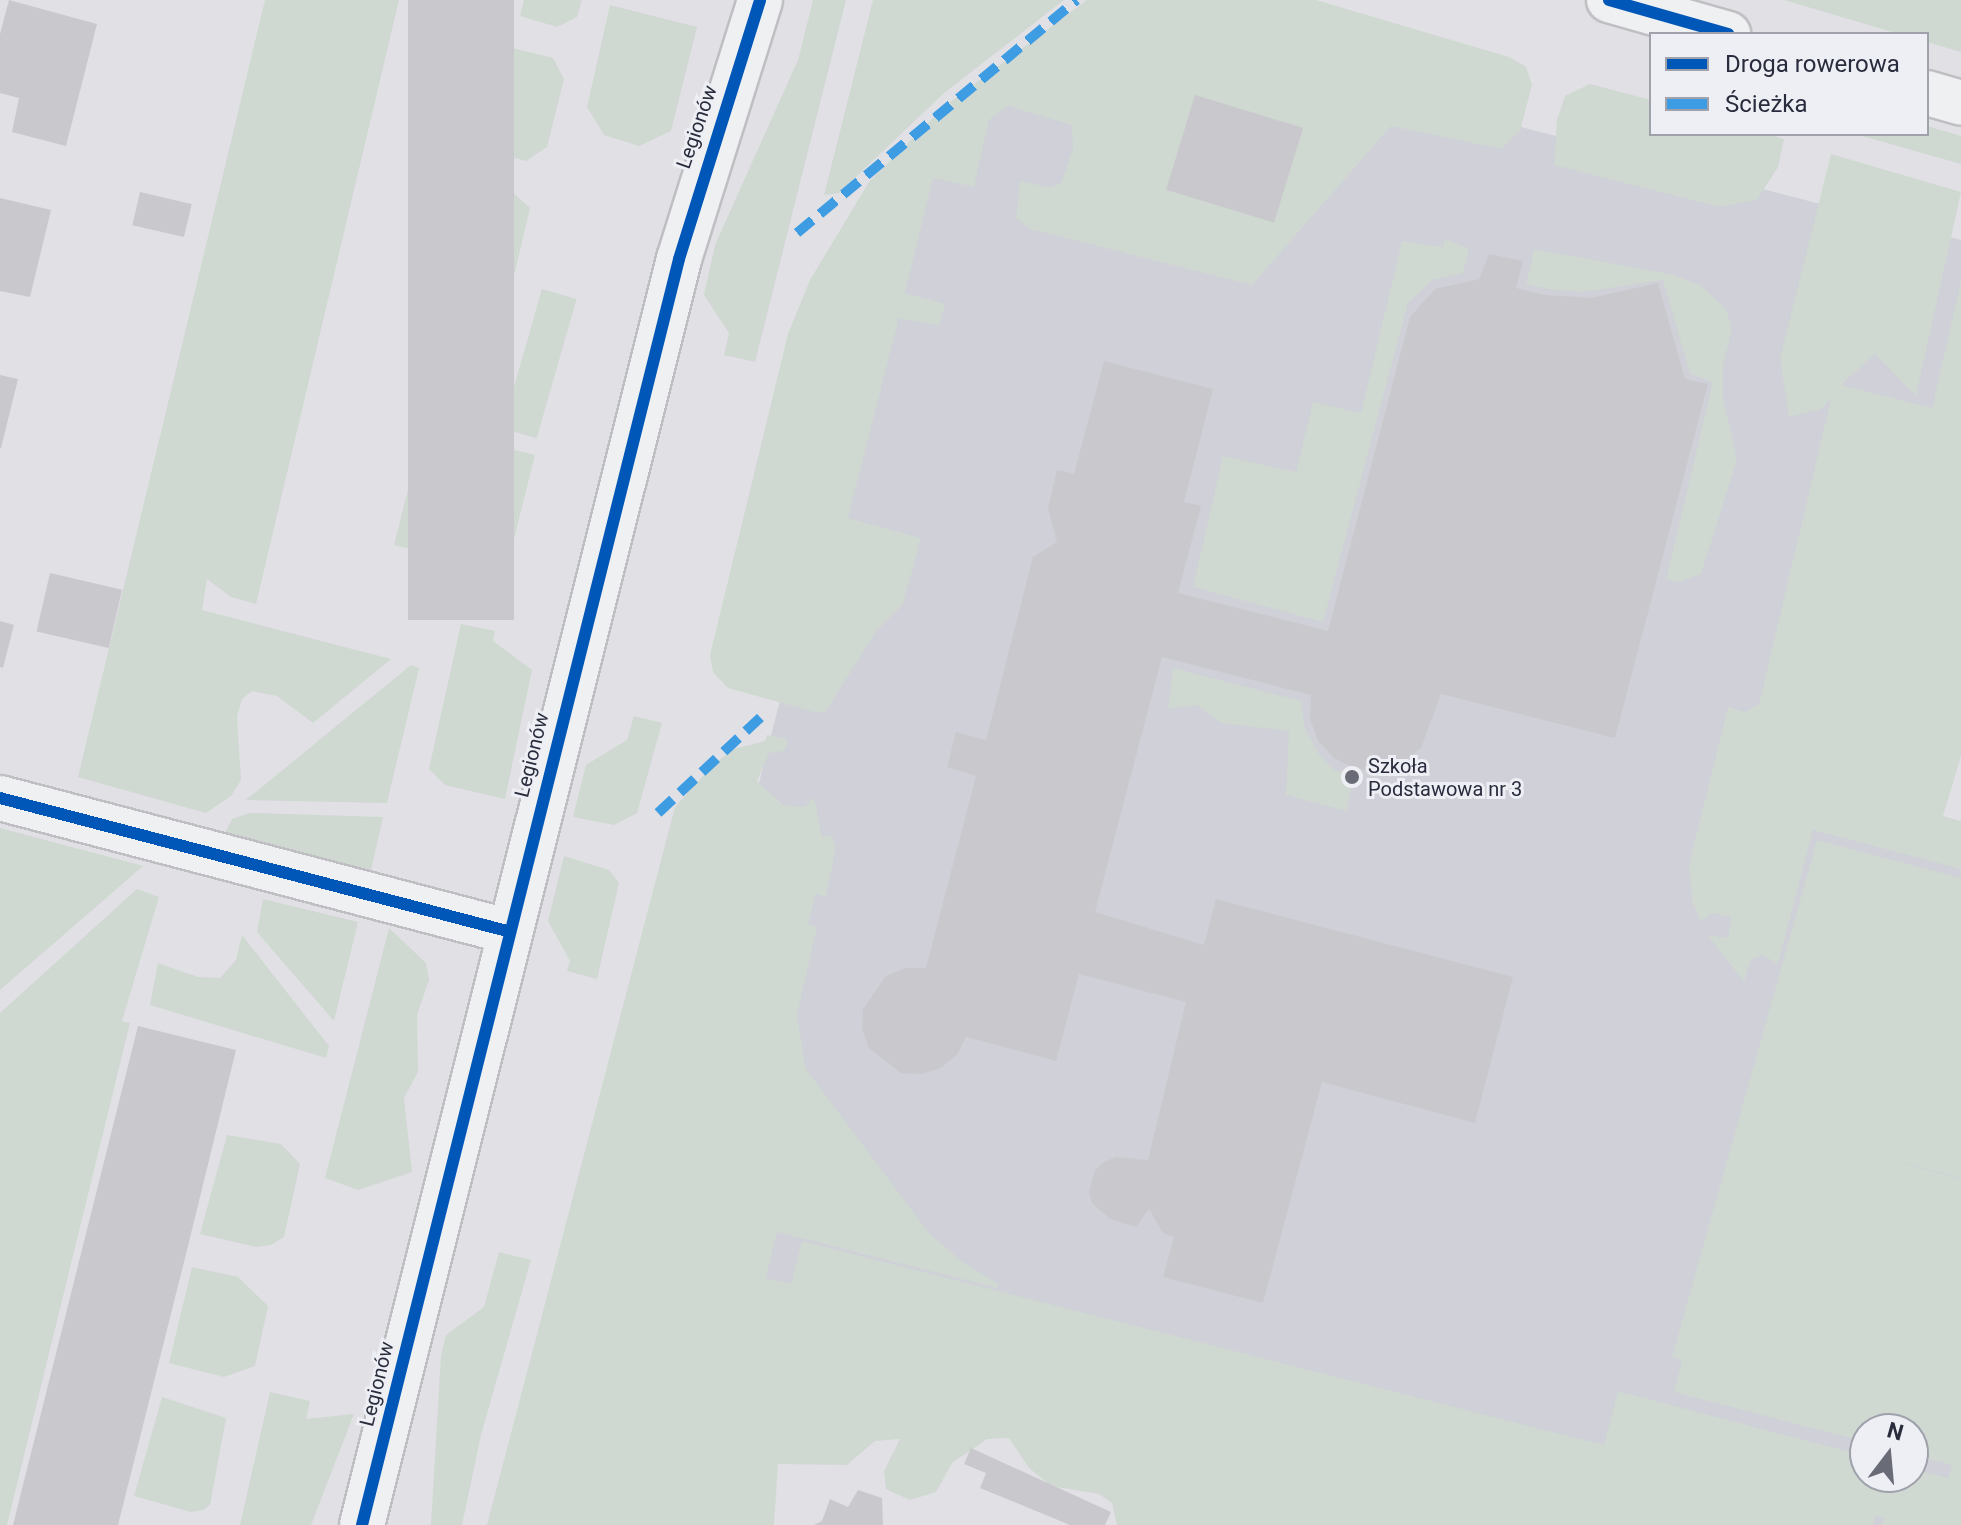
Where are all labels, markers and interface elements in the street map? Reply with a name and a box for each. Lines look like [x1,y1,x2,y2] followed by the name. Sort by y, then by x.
[1649,32,1929,136] legend
[1725,50,1900,78] text: Droga rowerowa
[672,82,722,172] street label: Legionów
[1725,90,1808,118] text: Ścieżka
[510,710,554,800] street label: Legionów
[1368,754,1522,801] place label: Szkoła Podstawowa nr 3
[1343,768,1361,786] marker: Szkoła Podstawowa nr 3
[355,1339,399,1429] street label: Legionów
[1849,1413,1929,1493] north arrow
[1884,1417,1906,1446] text: N

